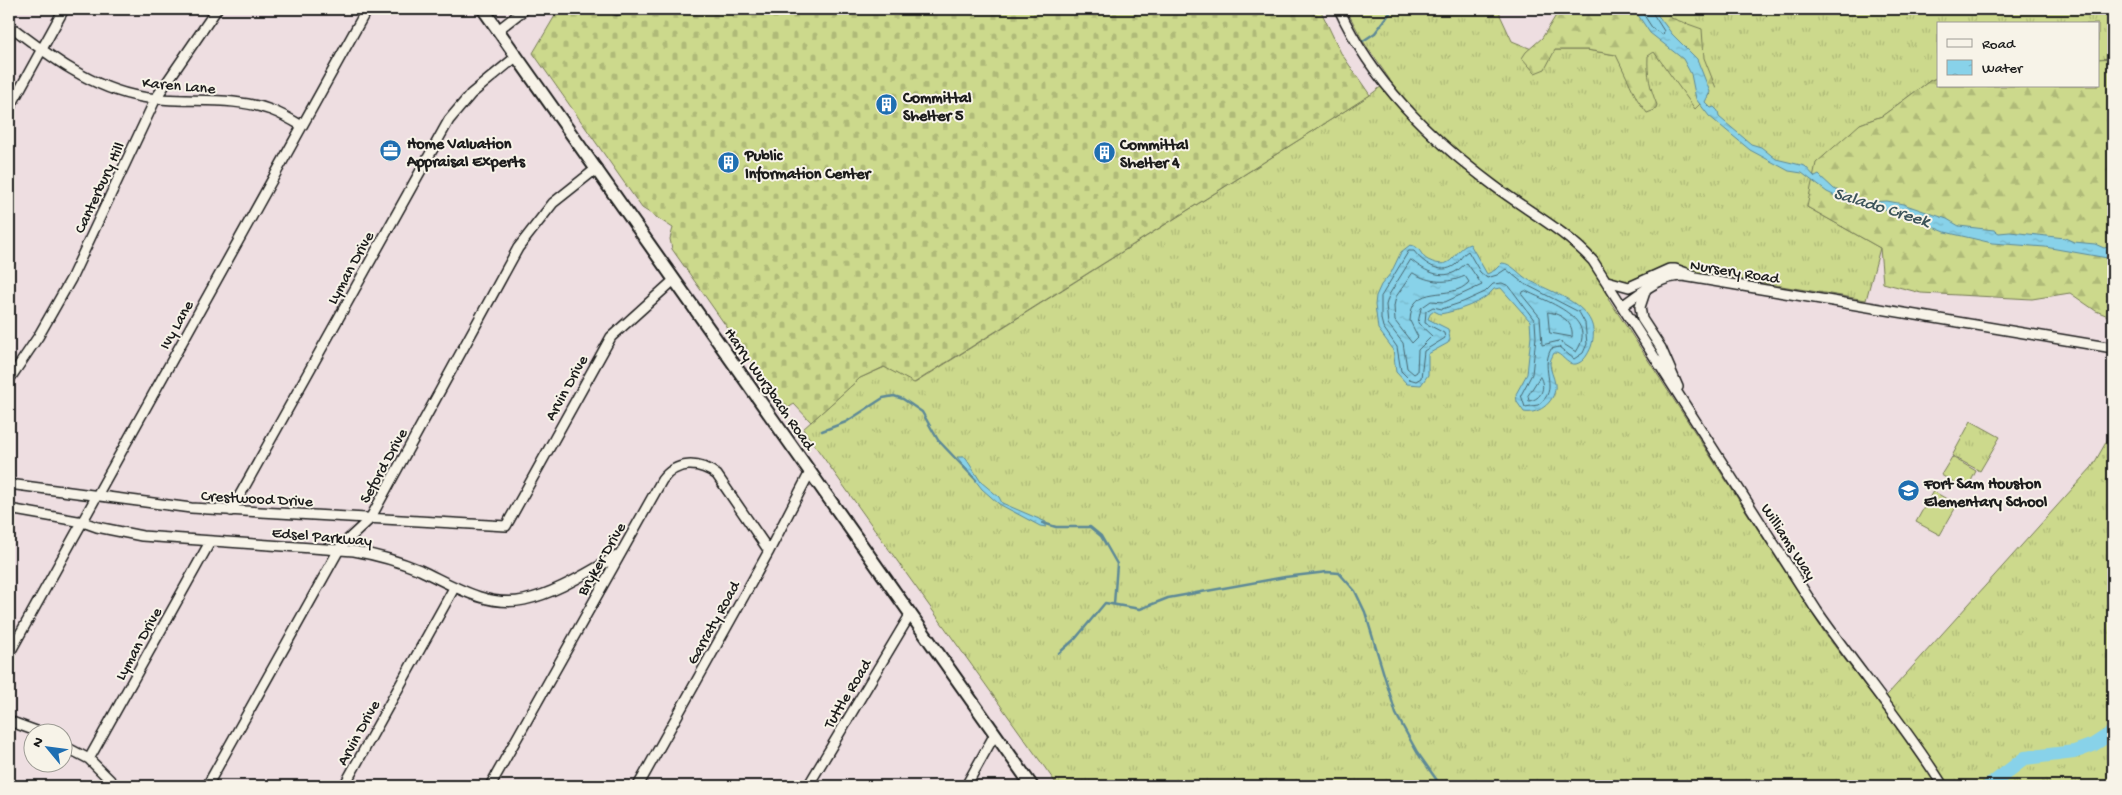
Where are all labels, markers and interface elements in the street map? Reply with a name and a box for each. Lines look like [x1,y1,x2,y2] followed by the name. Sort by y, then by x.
[1937,22,2100,88] legend
[1982,36,2016,54] text: Road
[1982,60,2024,78] text: Water
[141,75,217,100] street label: Karen Lane
[902,90,972,127] place label: Committal Shelter 5
[875,93,899,117] building icon: Committal Shelter 5
[406,136,526,173] place label: Home Valuation Appraisal Experts
[1119,137,1189,174] place label: Committal Shelter 4
[379,139,403,163] office icon: Home Valuation Appraisal Experts
[72,140,131,237] street label: Canterbury Hill
[1092,140,1116,164] building icon: Committal Shelter 4
[744,148,873,185] place label: Public Information Center
[717,151,741,175] building icon: Public Information Center
[1831,184,1934,234] water label: Salado Creek
[324,228,380,308] street label: Lyman Drive
[1688,257,1782,290] street label: Nursery Road
[157,297,200,354] street label: Ivy Lane
[719,325,818,456] street label: Harry Wurzbach Road
[542,352,594,425] street label: Arvin Drive
[357,425,414,507] street label: Seford Drive
[1923,476,2048,513] place label: Fort Sam Houston Elementary School
[1896,479,1920,503] school or university icon: Fort Sam Houston Elementary School
[200,488,314,513] street label: Crestwood Drive
[1755,501,1819,585] street label: Williams Way
[574,519,632,601] street label: Bryker Drive
[271,525,373,552] street label: Edsel Parkway
[684,577,747,669] street label: Garraty Road
[112,604,168,684] street label: Lyman Drive
[820,655,878,734] street label: Tuttle Road
[334,697,386,770] street label: Arvin Drive
[22,722,72,772] north arrow
[29,735,48,751] text: N

